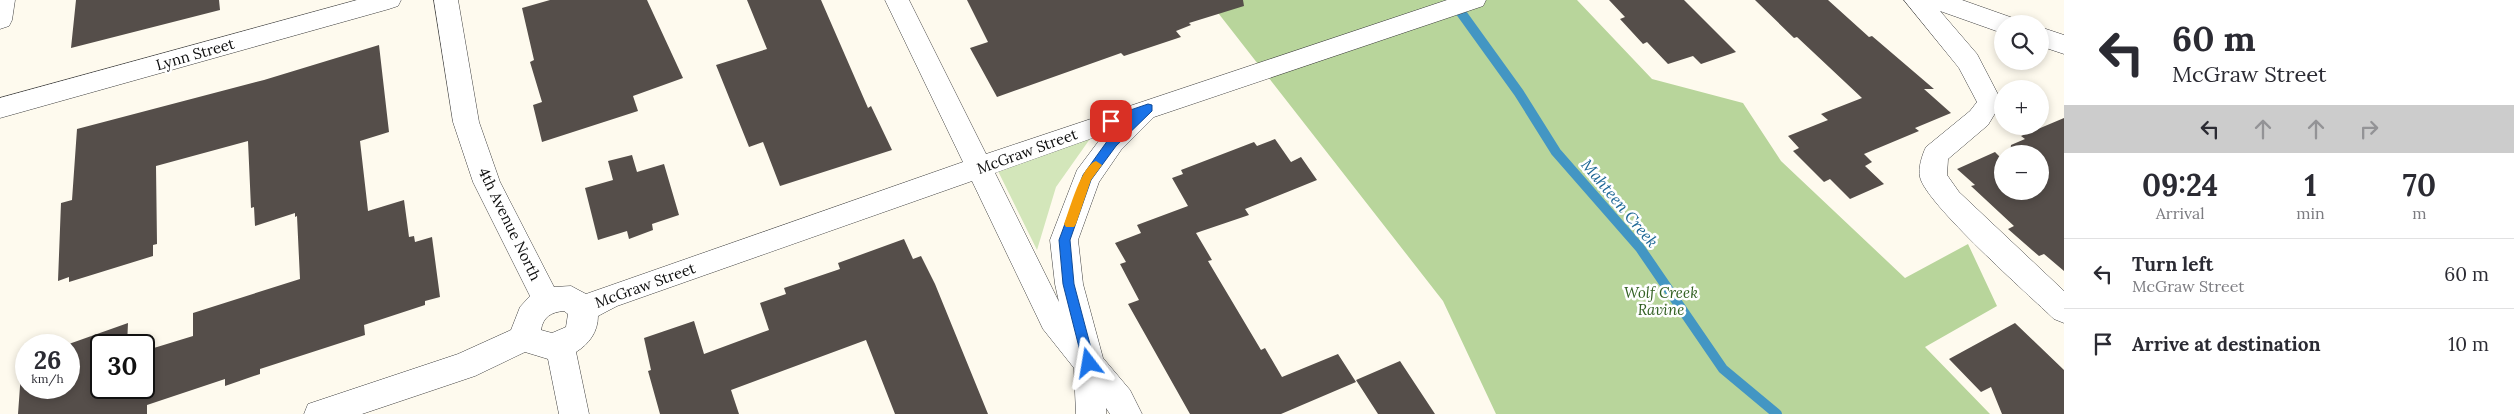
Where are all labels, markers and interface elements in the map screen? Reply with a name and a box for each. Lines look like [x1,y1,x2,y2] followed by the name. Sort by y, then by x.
[1994,15,2049,200] map controls
[1994,15,2049,70] button: search
[2172,16,2256,61] text: 60 m
[2089,20,2154,85] icon: left
[153,34,237,74] street label: Lynn Street
[2172,60,2327,88] text: McGraw Street
[1994,80,2049,135] button: +
[1090,100,1132,142] pin
[1097,107,1125,135] icon: arrive
[2196,115,2224,143] icon: left
[2249,115,2277,143] icon: ahead
[2302,115,2330,143] icon: ahead
[2355,115,2383,143] icon: right
[974,124,1080,178] street label: McGraw Street
[1994,145,2049,200] button: −
[1577,155,1663,251] water label: Mahteen Creek
[474,164,546,284] street label: 4th Avenue North
[2142,166,2218,204] text: 09:24
[2304,166,2317,204] text: 1
[2403,166,2436,204] text: 70
[2156,203,2205,223] text: Arrival
[2296,203,2325,223] text: min
[2412,203,2427,223] text: m
[2132,252,2213,276] text: Turn left
[592,258,698,312] street label: McGraw Street
[2089,260,2117,288] icon: left
[2444,262,2489,286] text: 60 m
[2132,276,2244,296] text: McGraw Street
[1624,283,1698,319] park label: Wolf Creek Ravine
[2089,330,2117,358] icon: arrive
[2132,332,2321,356] text: Arrive at destination
[2448,332,2489,356] text: 10 m
[90,334,155,399] speed limit sign: 30
[1062,336,1114,388] position arrow
[34,344,61,376] text: 26
[31,371,64,386] text: km/h

